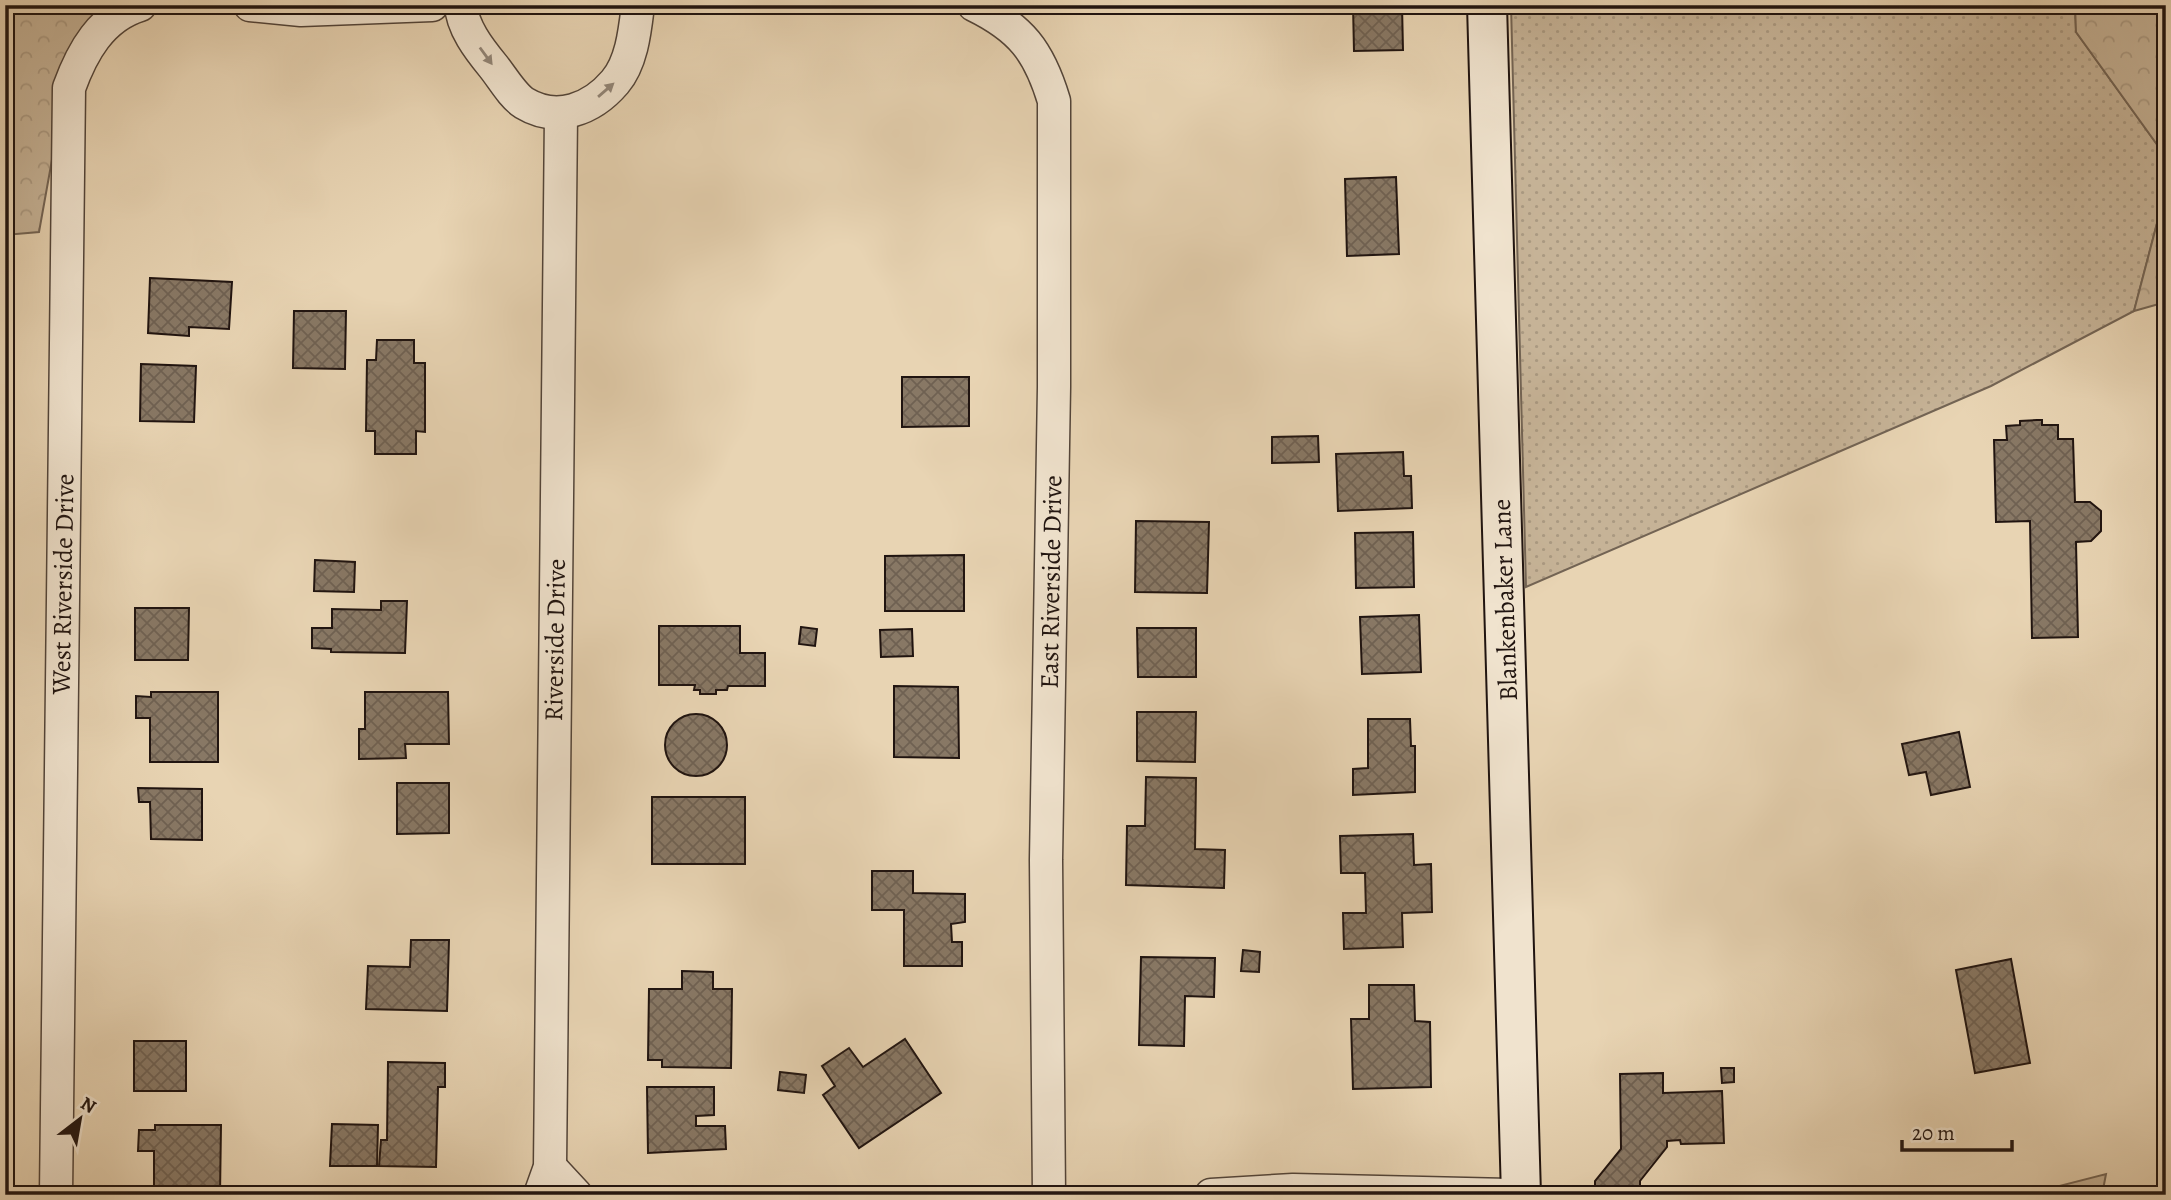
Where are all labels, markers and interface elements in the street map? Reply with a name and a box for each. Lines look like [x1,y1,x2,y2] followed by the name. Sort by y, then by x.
[479,47,493,65] one-way arrow
[597,83,614,98] one-way arrow
[44,473,82,696] street label: West Riverside Drive
[1032,475,1070,689] street label: East Riverside Drive
[1484,498,1526,702] street label: Blankenbaker Lane
[536,558,574,722] street label: Riverside Drive
[46,1084,116,1154] north arrow
[76,1091,101,1120] text: N
[1902,1109,2012,1153] scale bar
[1912,1119,1955,1147] text: 20 m

